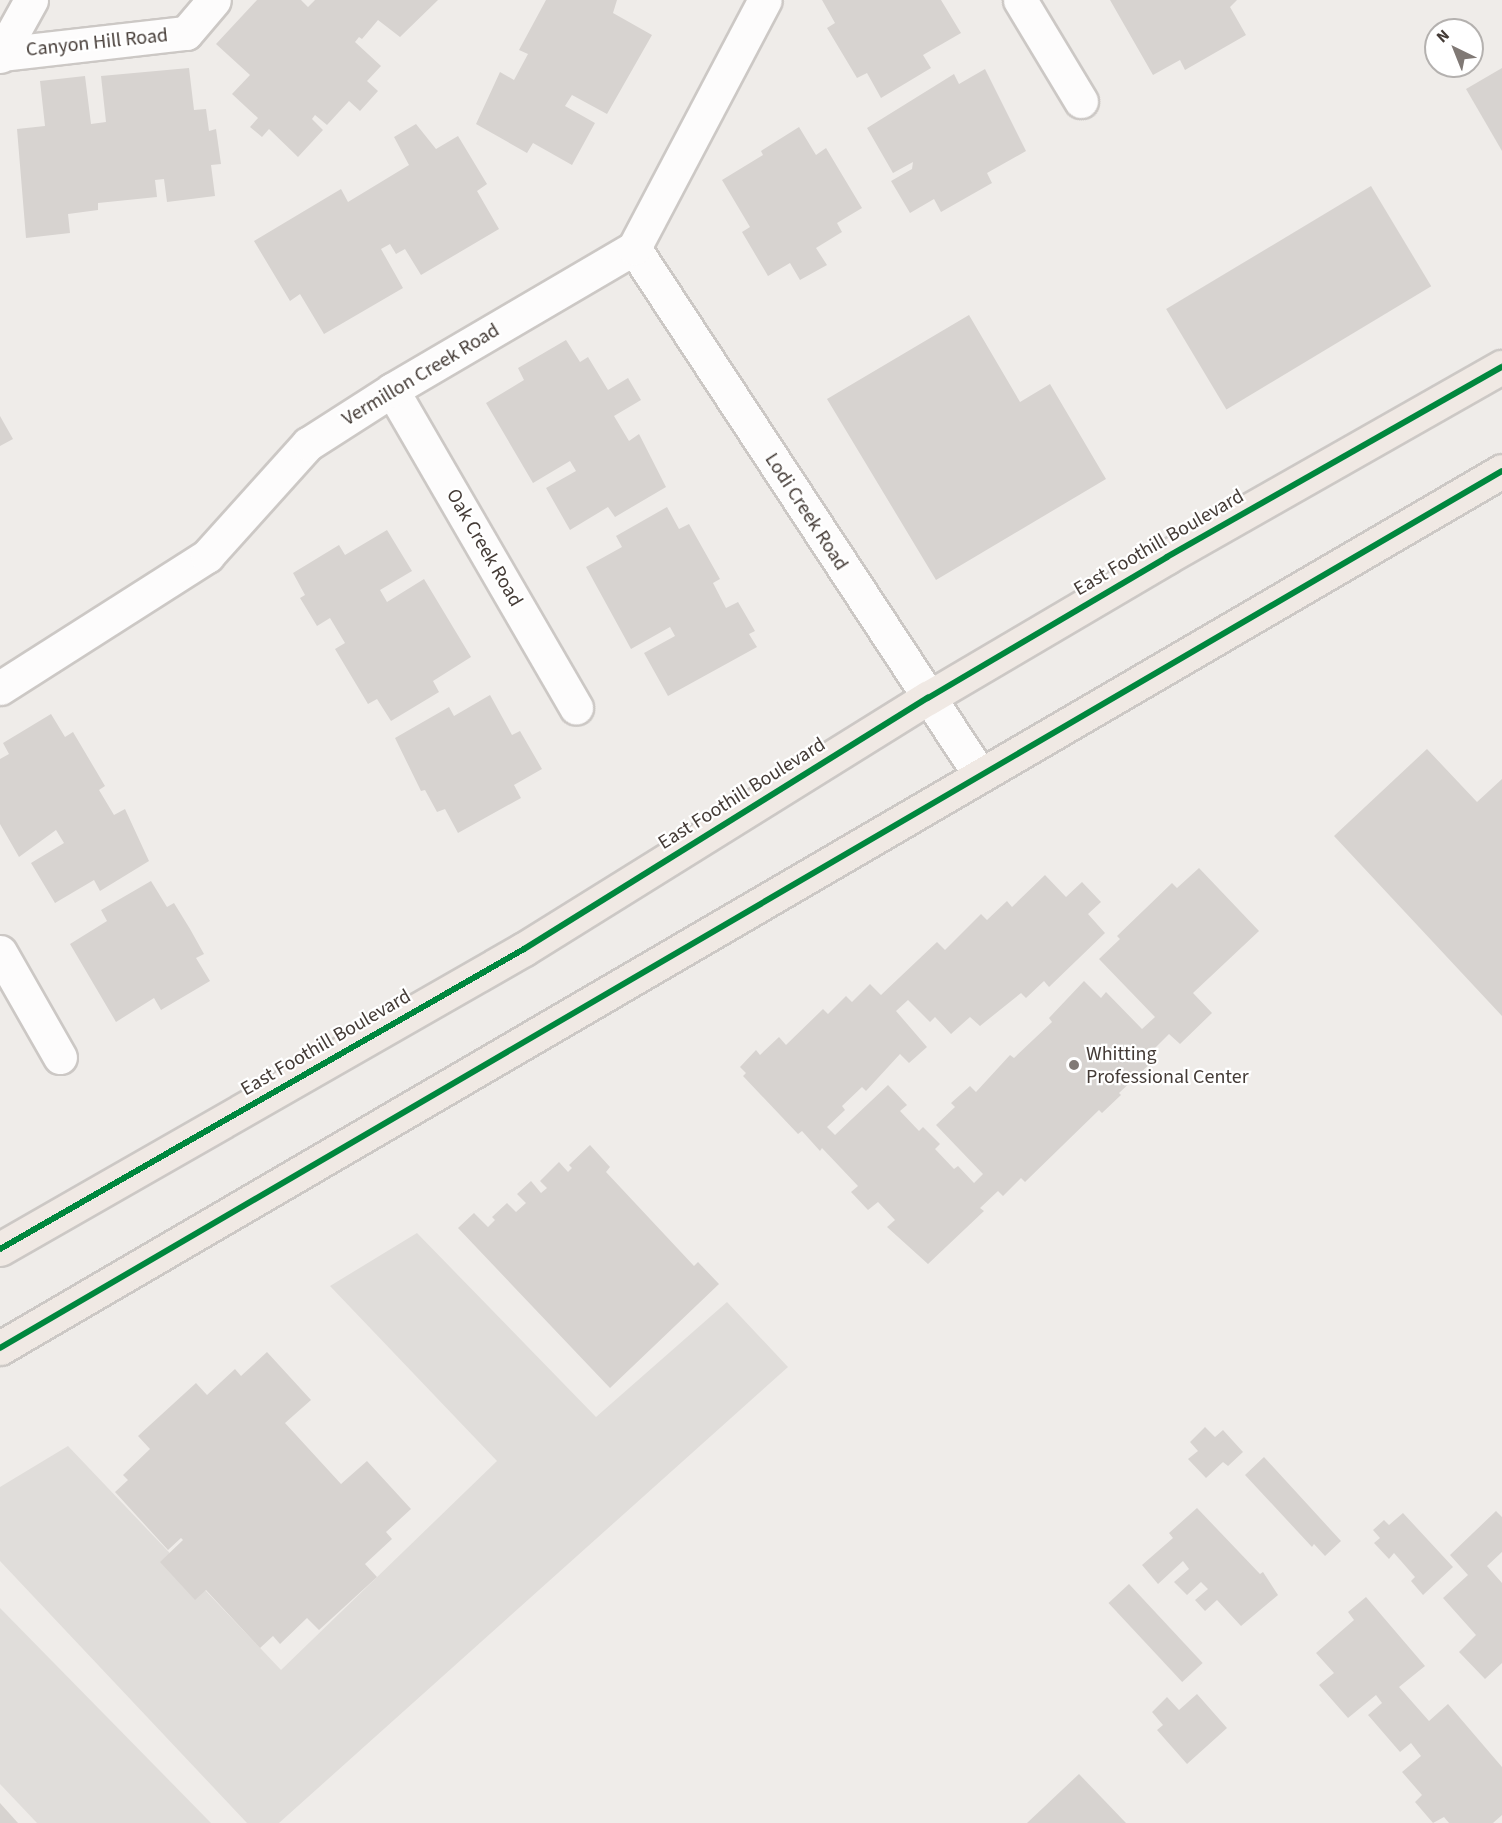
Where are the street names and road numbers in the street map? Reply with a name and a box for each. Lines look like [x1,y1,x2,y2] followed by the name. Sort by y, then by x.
[25,24,169,62] street label: Canyon Hill Road
[338,319,504,431] street label: Vermillon Creek Road
[759,449,853,575] street label: Lodi Creek Road
[1070,484,1248,602] street label: East Foothill Boulevard
[441,485,527,611] street label: Oak Creek Road
[654,733,830,855] street label: East Foothill Boulevard
[237,984,415,1102] street label: East Foothill Boulevard

